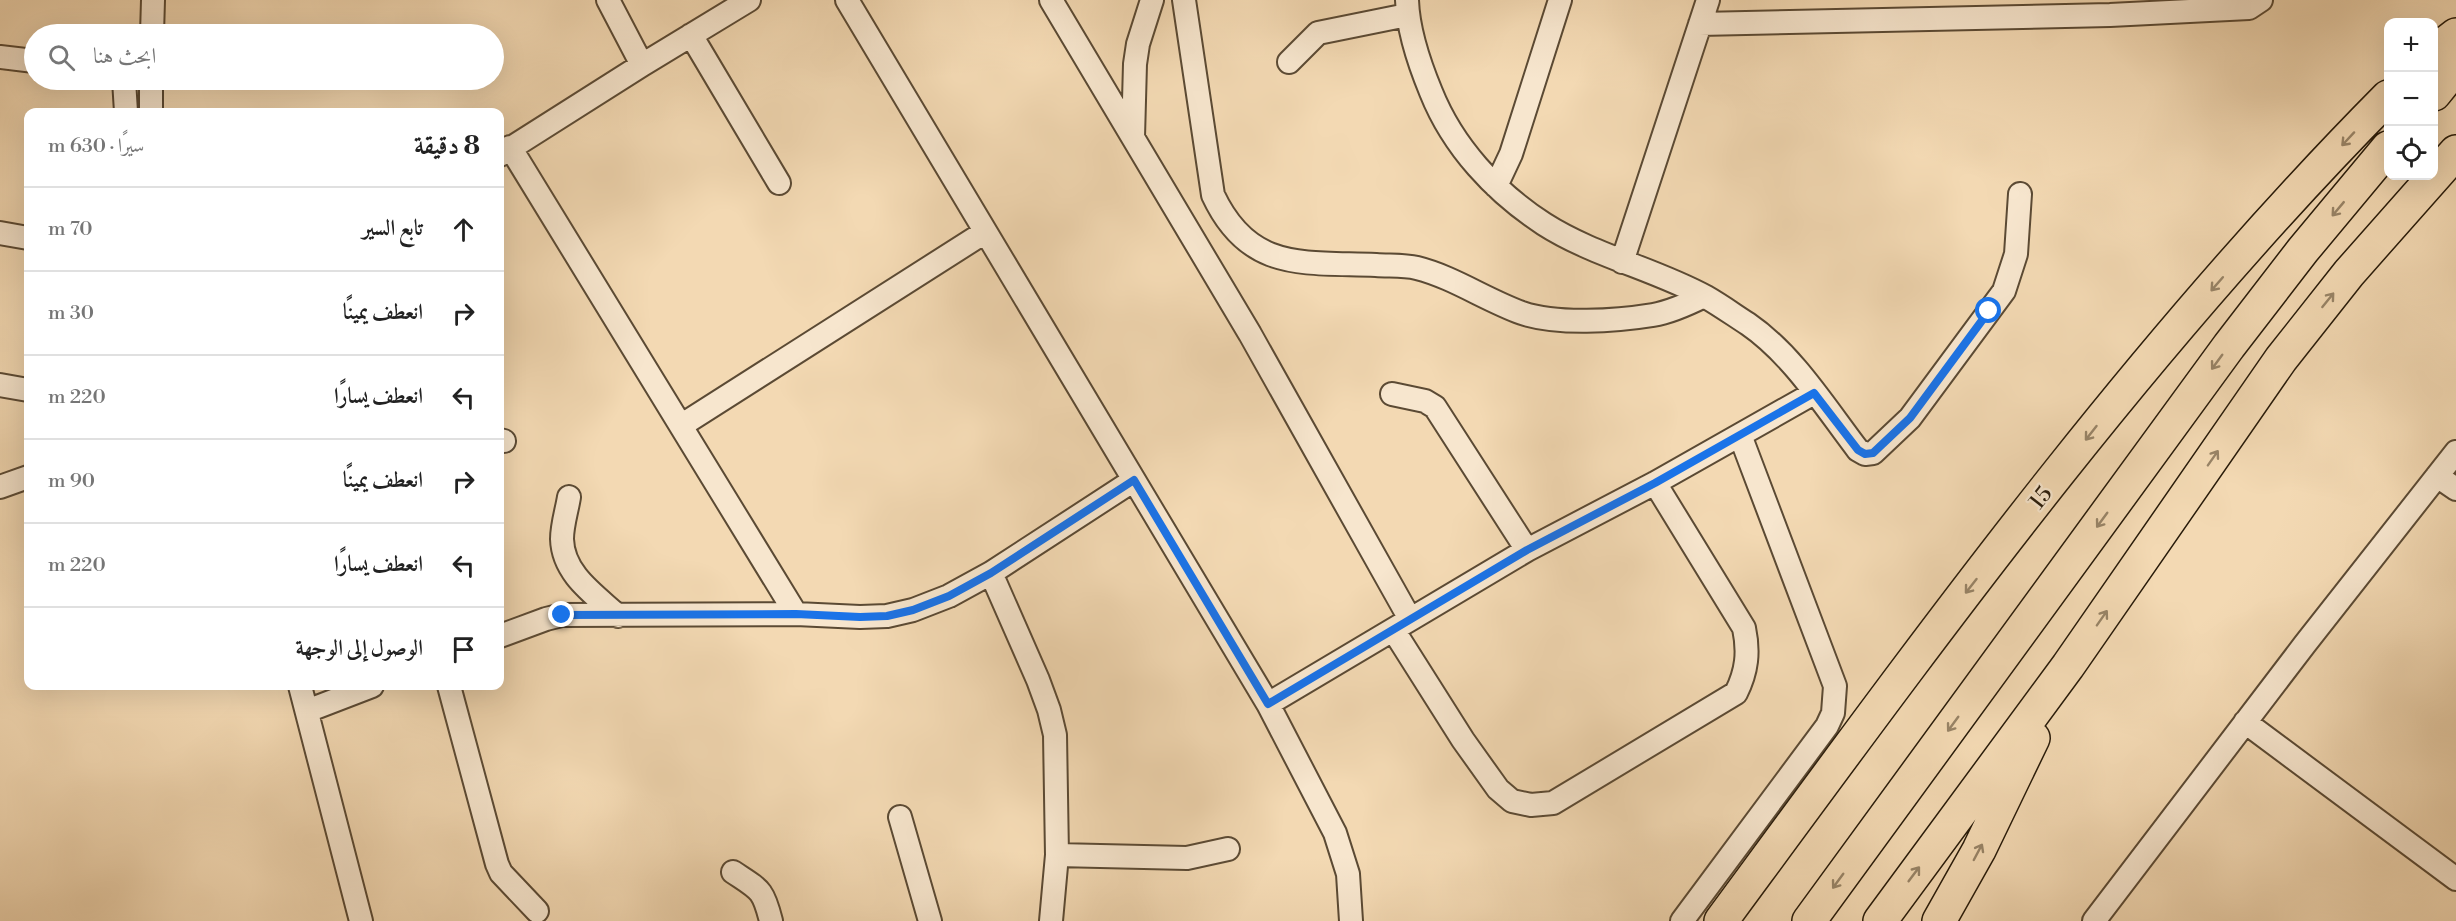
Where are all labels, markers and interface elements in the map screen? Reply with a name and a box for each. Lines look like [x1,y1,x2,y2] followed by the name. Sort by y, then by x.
[2384,18,2438,180] map controls
[2384,18,2438,72] button: +
[24,24,504,90] search box
[45,41,78,74] icon: search
[93,43,156,70] text: ابحث هنا
[2384,72,2438,126] button: −
[2384,126,2438,180] button: locate
[414,130,480,162] text: 8 دقيقة
[2341,132,2355,147] one-way arrow
[48,134,144,159] text: سيرًا · 630 m
[2331,201,2344,217] one-way arrow
[447,213,480,246] icon: ahead
[362,215,423,242] text: تابع السير
[48,217,93,242] text: 70 m
[2210,276,2224,291] one-way arrow
[2321,293,2334,309] one-way arrow
[447,297,480,330] icon: right
[1975,297,2001,323] route start
[343,299,423,326] text: انعطف يمينًا
[48,301,94,326] text: 30 m
[2211,354,2223,370] one-way arrow
[447,381,480,414] icon: left
[334,383,423,410] text: انعطف يسارًا
[48,385,106,410] text: 220 m
[2085,424,2098,440] one-way arrow
[2207,450,2219,466] one-way arrow
[447,465,480,498] icon: right
[343,467,423,494] text: انعطف يمينًا
[48,469,95,494] text: 90 m
[2024,481,2058,515] street label: 15
[2096,511,2109,527] one-way arrow
[447,549,480,582] icon: left
[334,551,423,578] text: انعطف يسارًا
[48,553,106,578] text: 220 m
[1964,578,1977,594] one-way arrow
[548,601,574,627] route end
[2096,611,2108,627] one-way arrow
[447,633,480,666] icon: arrive
[295,635,423,662] text: الوصول إلى الوجهة
[1947,716,1960,732] one-way arrow
[1972,844,1984,861] one-way arrow
[1908,866,1921,882] one-way arrow
[1832,873,1844,889] one-way arrow

